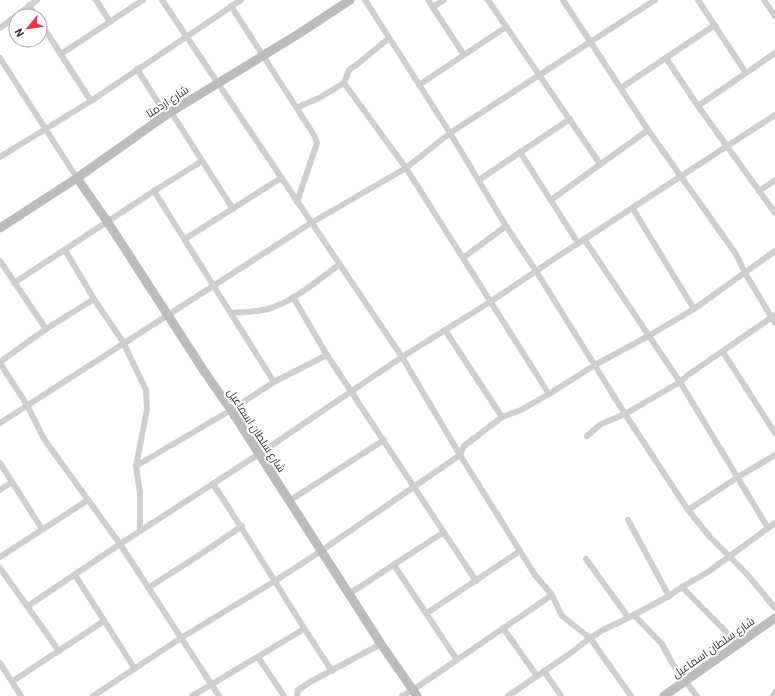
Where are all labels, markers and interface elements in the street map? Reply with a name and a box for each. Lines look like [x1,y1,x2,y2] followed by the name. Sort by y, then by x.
[8,8,48,48] north arrow
[11,27,26,39] text: N
[143,82,192,121] street label: شارع اردمتا
[223,386,289,475] street label: شارع سلطان اسماعيل
[669,614,758,682] street label: شارع سلطان اسماعيل

